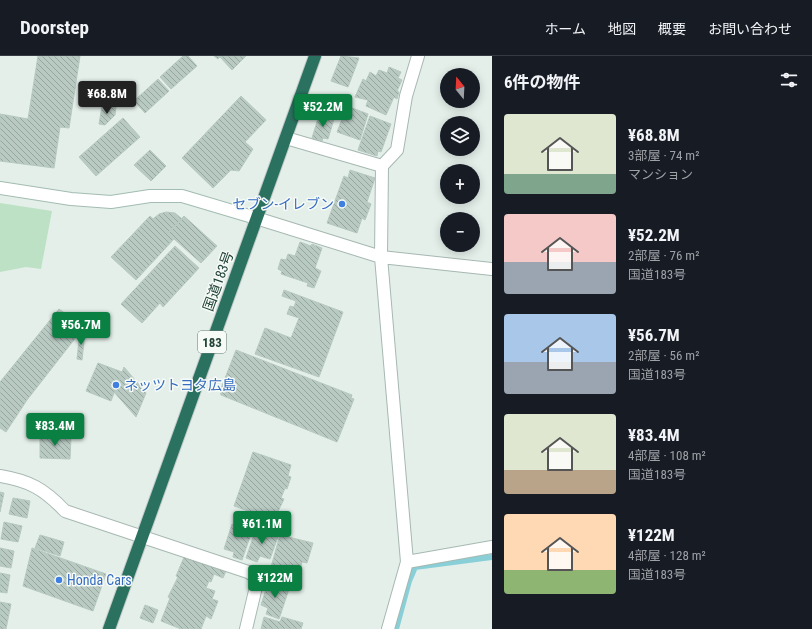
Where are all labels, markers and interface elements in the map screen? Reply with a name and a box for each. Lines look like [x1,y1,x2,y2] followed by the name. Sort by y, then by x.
[20,16,89,39] text: Doorstep
[544,21,586,37] text: ホーム
[608,21,636,37] text: 地図
[658,21,686,37] text: 概要
[708,21,792,37] text: お問い合わせ
[440,68,480,108] north arrow
[440,68,480,252] map controls
[778,69,800,91] icon: filters
[504,72,581,92] text: 6件の物件
[74,81,140,115] pin: ¥68.8M
[87,86,127,101] text: ¥68.8M
[290,94,356,128] pin: ¥52.2M
[303,99,343,114] text: ¥52.2M
[440,116,480,156] button: layers
[628,125,680,145] text: ¥68.8M
[536,130,584,178] icon: home
[628,148,699,163] text: 3部屋 · 74 m²
[440,164,480,204] button: +
[628,167,693,182] text: マンション
[233,196,334,212] place label: セブン-イレブン
[337,199,347,209] marker: セブン-イレブン
[440,212,480,252] button: −
[628,225,680,245] text: ¥52.2M
[536,230,584,278] icon: home
[628,248,699,263] text: 2部屋 · 76 m²
[200,249,236,313] street label: 国道183号
[628,267,686,282] text: 国道183号
[48,312,114,346] pin: ¥56.7M
[61,317,101,332] text: ¥56.7M
[628,325,680,345] text: ¥56.7M
[536,330,584,378] icon: home
[198,331,226,353] road number: 183
[628,348,699,363] text: 2部屋 · 56 m²
[628,367,686,382] text: 国道183号
[124,377,236,393] place label: ネッツトヨタ広島
[111,380,121,390] marker: ネッツトヨタ広島
[22,413,88,447] pin: ¥83.4M
[35,418,75,433] text: ¥83.4M
[628,425,680,445] text: ¥83.4M
[536,430,584,478] icon: home
[628,448,706,463] text: 4部屋 · 108 m²
[628,467,686,482] text: 国道183号
[229,511,295,545] pin: ¥61.1M
[242,516,282,531] text: ¥61.1M
[628,525,675,545] text: ¥122M
[536,530,584,578] icon: home
[628,548,706,563] text: 4部屋 · 128 m²
[247,565,303,599] pin: ¥122M
[628,567,686,582] text: 国道183号
[257,570,293,585] text: ¥122M
[67,572,132,588] place label: Honda Cars
[54,575,64,585] marker: Honda Cars

